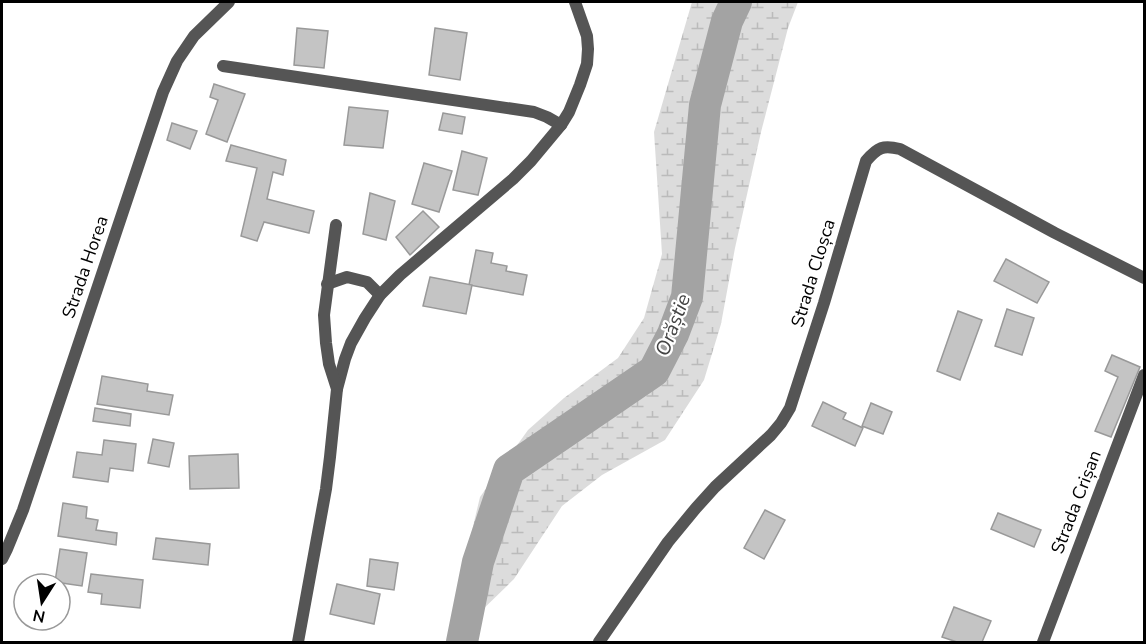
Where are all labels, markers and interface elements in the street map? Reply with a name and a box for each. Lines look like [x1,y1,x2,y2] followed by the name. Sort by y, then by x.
[56,212,114,322] street label: Strada Horea
[785,216,841,330] street label: Strada Cloșca
[649,290,697,360] water label: Orăștie
[1045,447,1107,557] street label: Strada Crișan
[12,572,72,632] north arrow
[31,604,47,628] text: N

